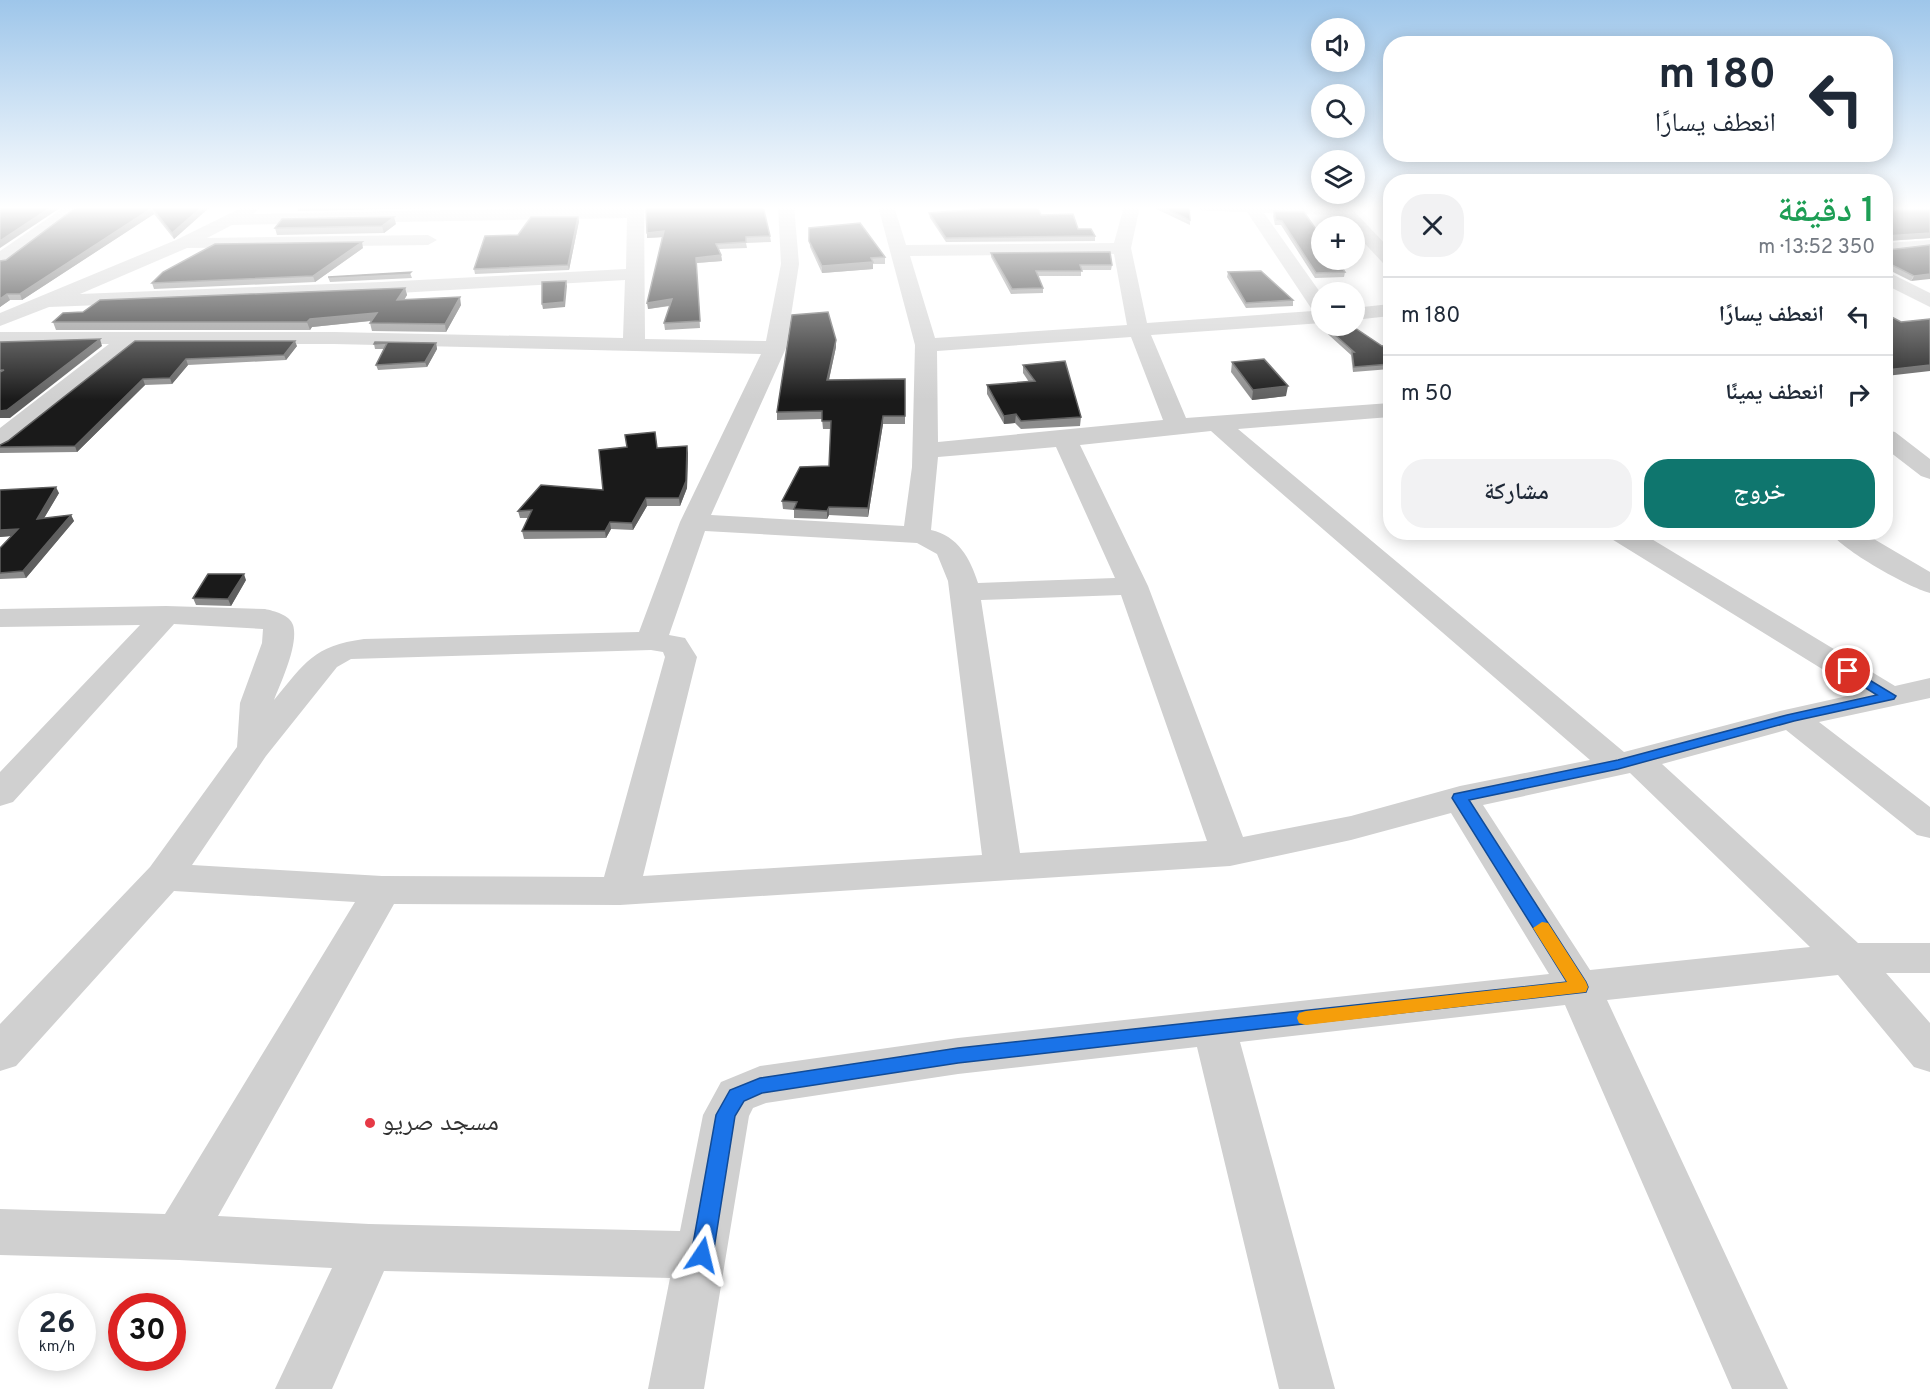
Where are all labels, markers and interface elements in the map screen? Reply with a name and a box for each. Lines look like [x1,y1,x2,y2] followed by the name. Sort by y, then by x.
[1311,18,1365,336] map controls
[1311,18,1365,72] button: sound
[1659,50,1776,103] text: 180 m
[1797,60,1875,138] icon: left
[1311,84,1365,138] button: search
[1655,107,1776,141] text: انعطف يسارًا
[1311,150,1365,204] button: layers
[1777,189,1875,235] text: 1 دقيقة
[1401,194,1464,257] button: close
[1311,216,1365,270] button: +
[1758,235,1875,261] text: 350 m · 13:52
[1311,282,1365,336] button: −
[1842,300,1875,333] icon: left
[1719,302,1824,329] text: انعطف يسارًا
[1401,303,1460,330] text: 180 m
[1842,378,1875,411] icon: right
[1725,380,1824,407] text: انعطف يمينًا
[1401,381,1453,408] text: 50 m
[1401,459,1632,528] button: مشاركة
[1644,459,1875,528] button: خروج
[1822,645,1873,696] pin
[1831,654,1864,687] icon: arrive
[382,1107,499,1140] place label: مسجد صريو
[363,1116,377,1130] marker: مسجد صريو
[670,1223,734,1287] position arrow
[108,1293,186,1371] speed limit sign: 30
[39,1306,75,1343] text: 26
[39,1338,75,1357] text: km/h

